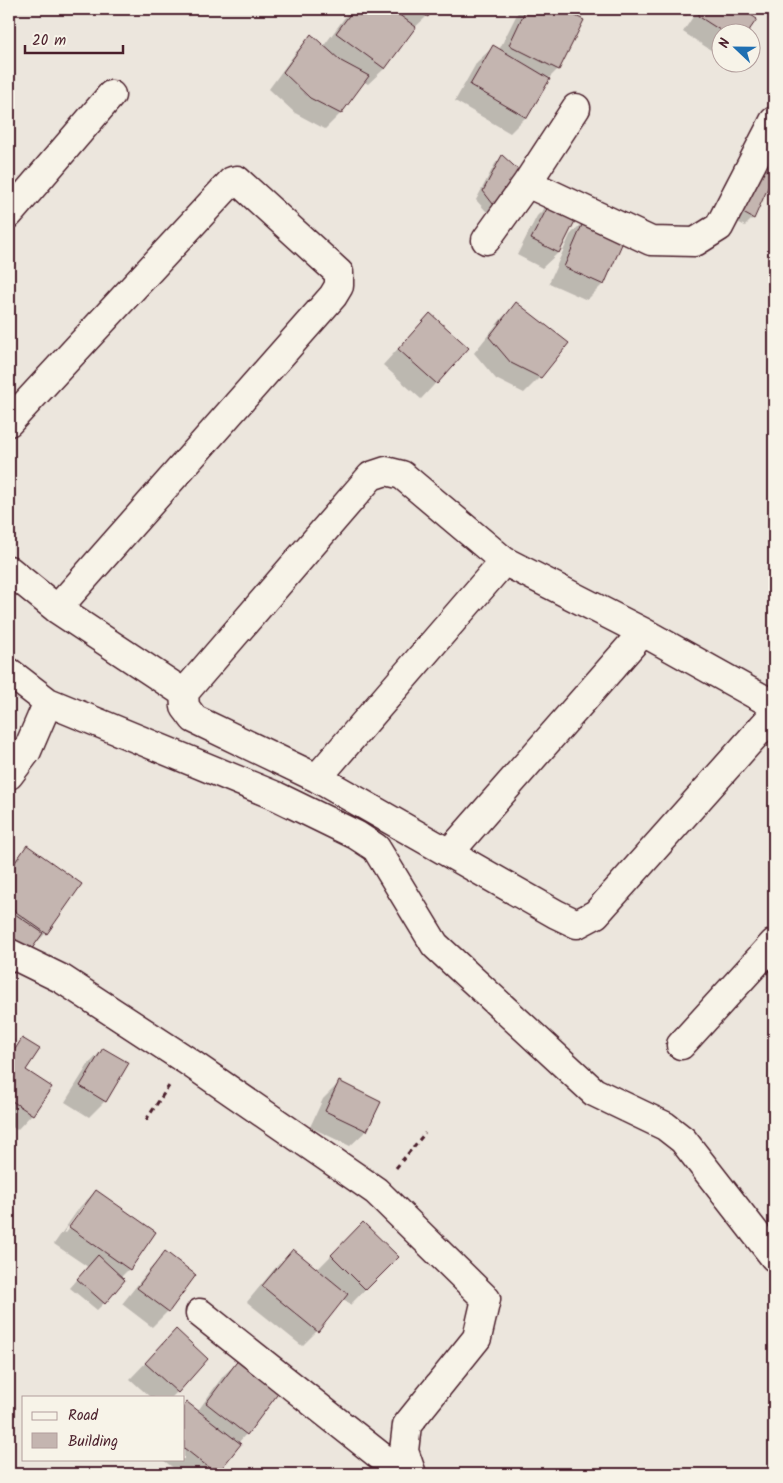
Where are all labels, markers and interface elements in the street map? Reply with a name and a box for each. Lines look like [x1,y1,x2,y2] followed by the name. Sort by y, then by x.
[25,22,122,54] scale bar
[710,22,760,72] north arrow
[32,29,66,53] text: 20 m
[713,35,737,52] text: N
[22,1396,185,1460] legend
[68,1404,99,1428] text: Road
[68,1430,118,1454] text: Building

